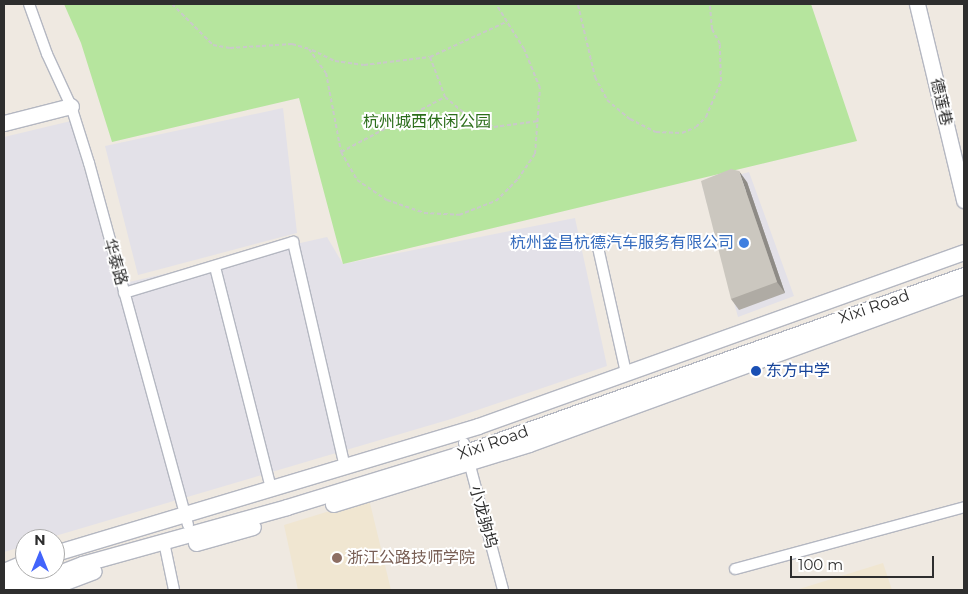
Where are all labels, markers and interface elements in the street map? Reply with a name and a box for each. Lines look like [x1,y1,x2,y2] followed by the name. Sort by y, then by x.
[926,76,956,128] street label: 德莲巷
[363,112,491,132] park label: 杭州城西休闲公园
[510,233,734,253] place label: 杭州金昌杭德汽车服务有限公司
[99,236,131,288] street label: 华泰路
[738,237,750,249] marker: 杭州金昌杭德汽车服务有限公司
[836,286,912,328] street label: Xixi Road
[766,361,830,381] place label: 东方中学
[750,365,762,377] marker: 东方中学
[455,422,531,464] street label: Xixi Road
[465,484,501,550] street label: 小龙驹坞
[15,529,65,579] north arrow
[34,531,46,549] text: N
[793,546,937,578] scale bar
[347,548,475,568] place label: 浙江公路技师学院
[331,552,343,564] marker: 浙江公路技师学院
[798,555,843,574] text: 100 m

